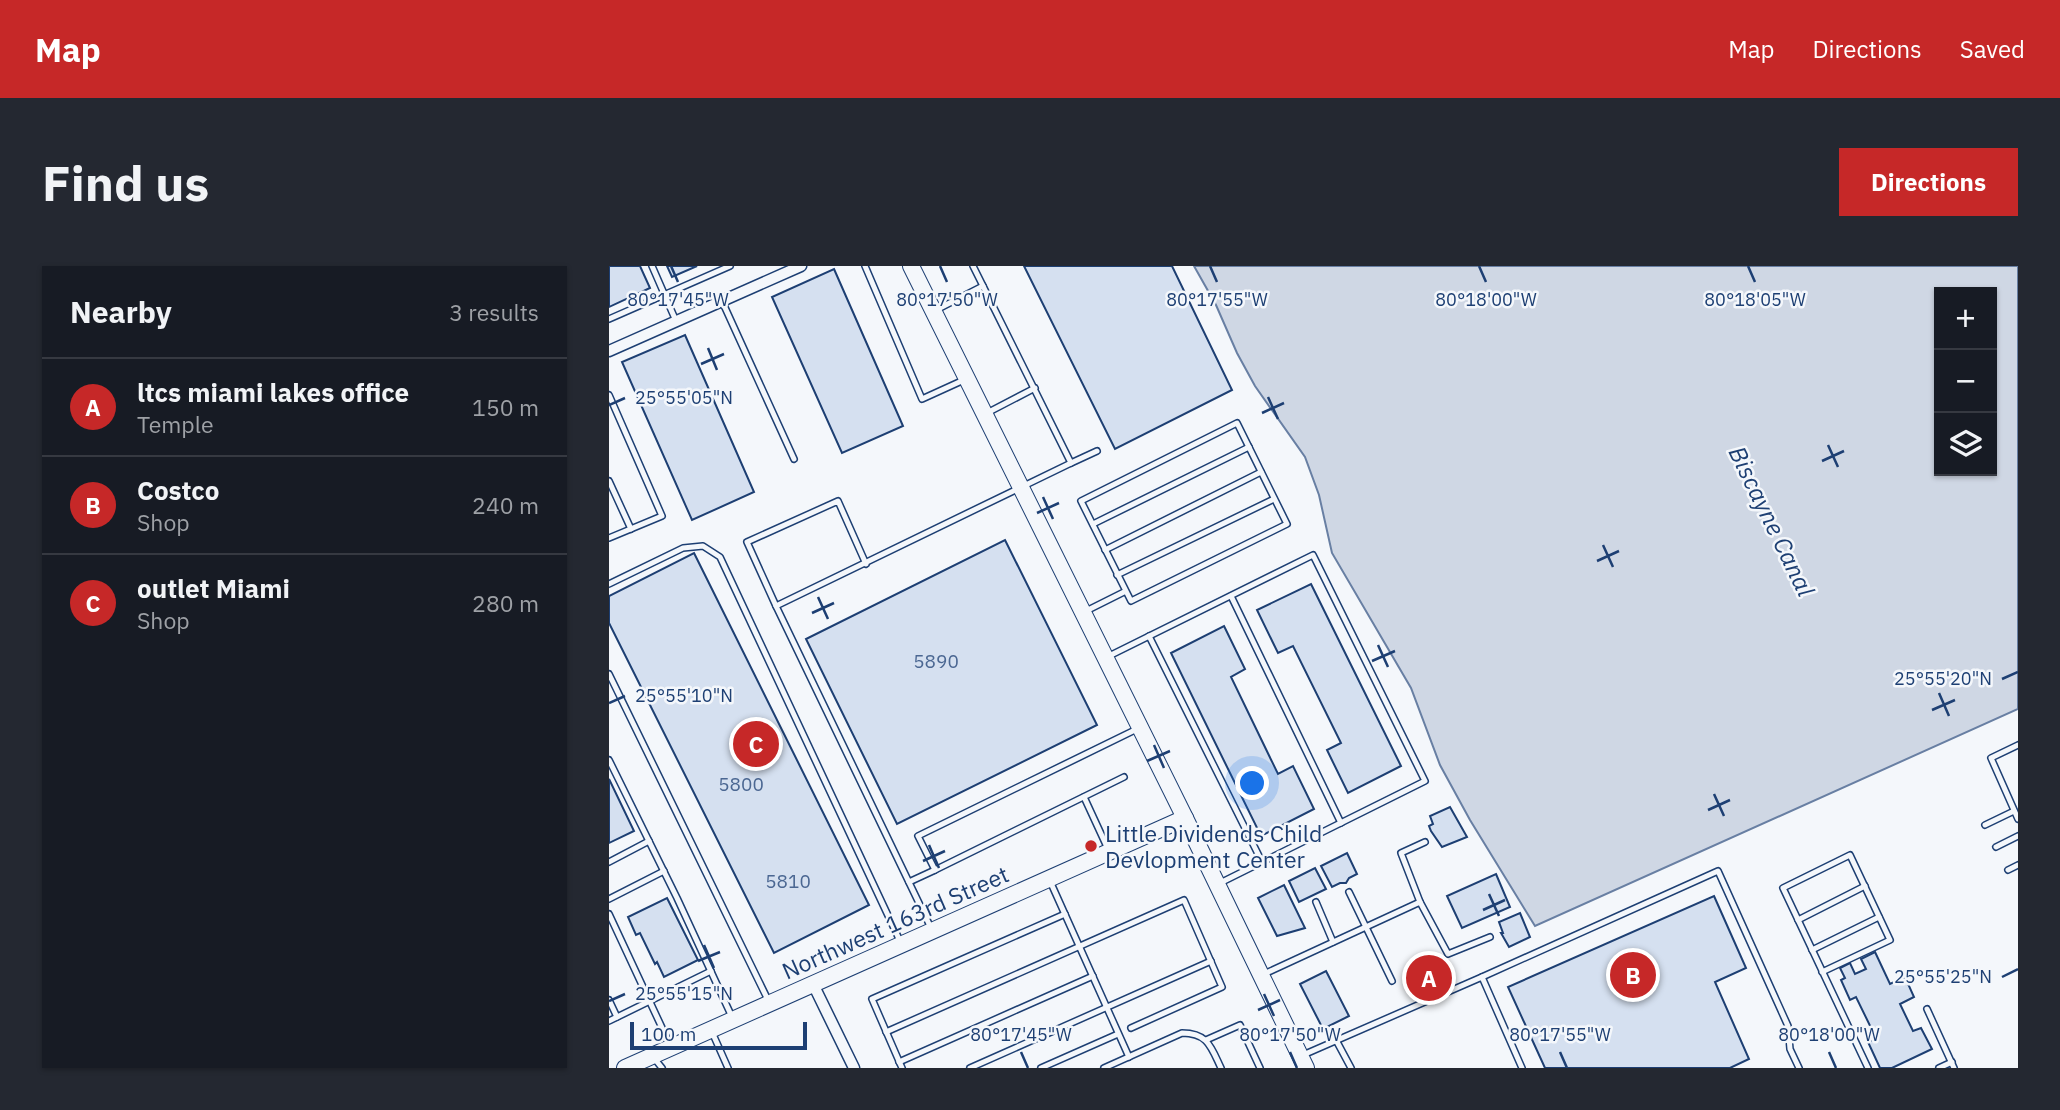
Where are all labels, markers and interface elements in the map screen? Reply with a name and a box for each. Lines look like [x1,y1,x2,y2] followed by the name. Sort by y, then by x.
[35,28,101,71] text: Map
[1728,33,1774,65] text: Map
[1812,33,1922,65] text: Directions
[1960,33,2025,65] text: Saved
[1839,148,2018,216] button: Directions
[42,151,209,214] text: Find us
[1934,287,1997,476] map controls
[1934,287,1997,350] button: +
[627,288,729,311] text: 80°17'45"W
[896,288,998,311] text: 80°17'50"W
[1166,288,1268,311] text: 80°17'55"W
[1435,288,1537,311] text: 80°18'00"W
[1704,288,1806,311] text: 80°18'05"W
[70,292,172,331] text: Nearby
[449,297,539,327] text: 3 results
[1934,350,1997,413] button: −
[137,375,409,409] text: ltcs miami lakes office
[635,386,733,409] text: 25°55'05"N
[85,392,101,422] text: A
[472,392,539,422] text: 150 m
[137,409,214,439] text: Temple
[1934,413,1997,476] button: layers
[1722,441,1822,602] water label: Biscayne Canal
[137,473,219,507] text: Costco
[85,490,101,520] text: B
[472,490,539,520] text: 240 m
[137,507,190,537] text: Shop
[137,571,290,605] text: outlet Miami
[86,588,100,618] text: C
[472,588,539,618] text: 280 m
[137,605,190,635] text: Shop
[913,649,959,673] house number: 5890
[1894,667,1992,690] text: 25°55'20"N
[635,684,733,707] text: 25°55'10"N
[733,718,779,770] pin: C
[1235,766,1269,800] your location
[718,772,764,796] house number: 5800
[1105,818,1322,874] place label: Little Dividends Child Devlopment Center
[1083,838,1099,854] marker: Little Dividends Child Devlopment Center
[777,858,1013,986] street label: Northwest 163rd Street
[765,869,811,893] house number: 5810
[1610,949,1656,1001] pin: B
[1406,952,1452,1004] pin: A
[1894,965,1992,988] text: 25°55'25"N
[635,982,733,1005] text: 25°55'15"N
[630,1019,807,1051] scale bar
[641,1022,696,1046] text: 100 m
[970,1023,1072,1046] text: 80°17'45"W
[1239,1023,1341,1046] text: 80°17'50"W
[1509,1023,1611,1046] text: 80°17'55"W
[1778,1023,1880,1046] text: 80°18'00"W

